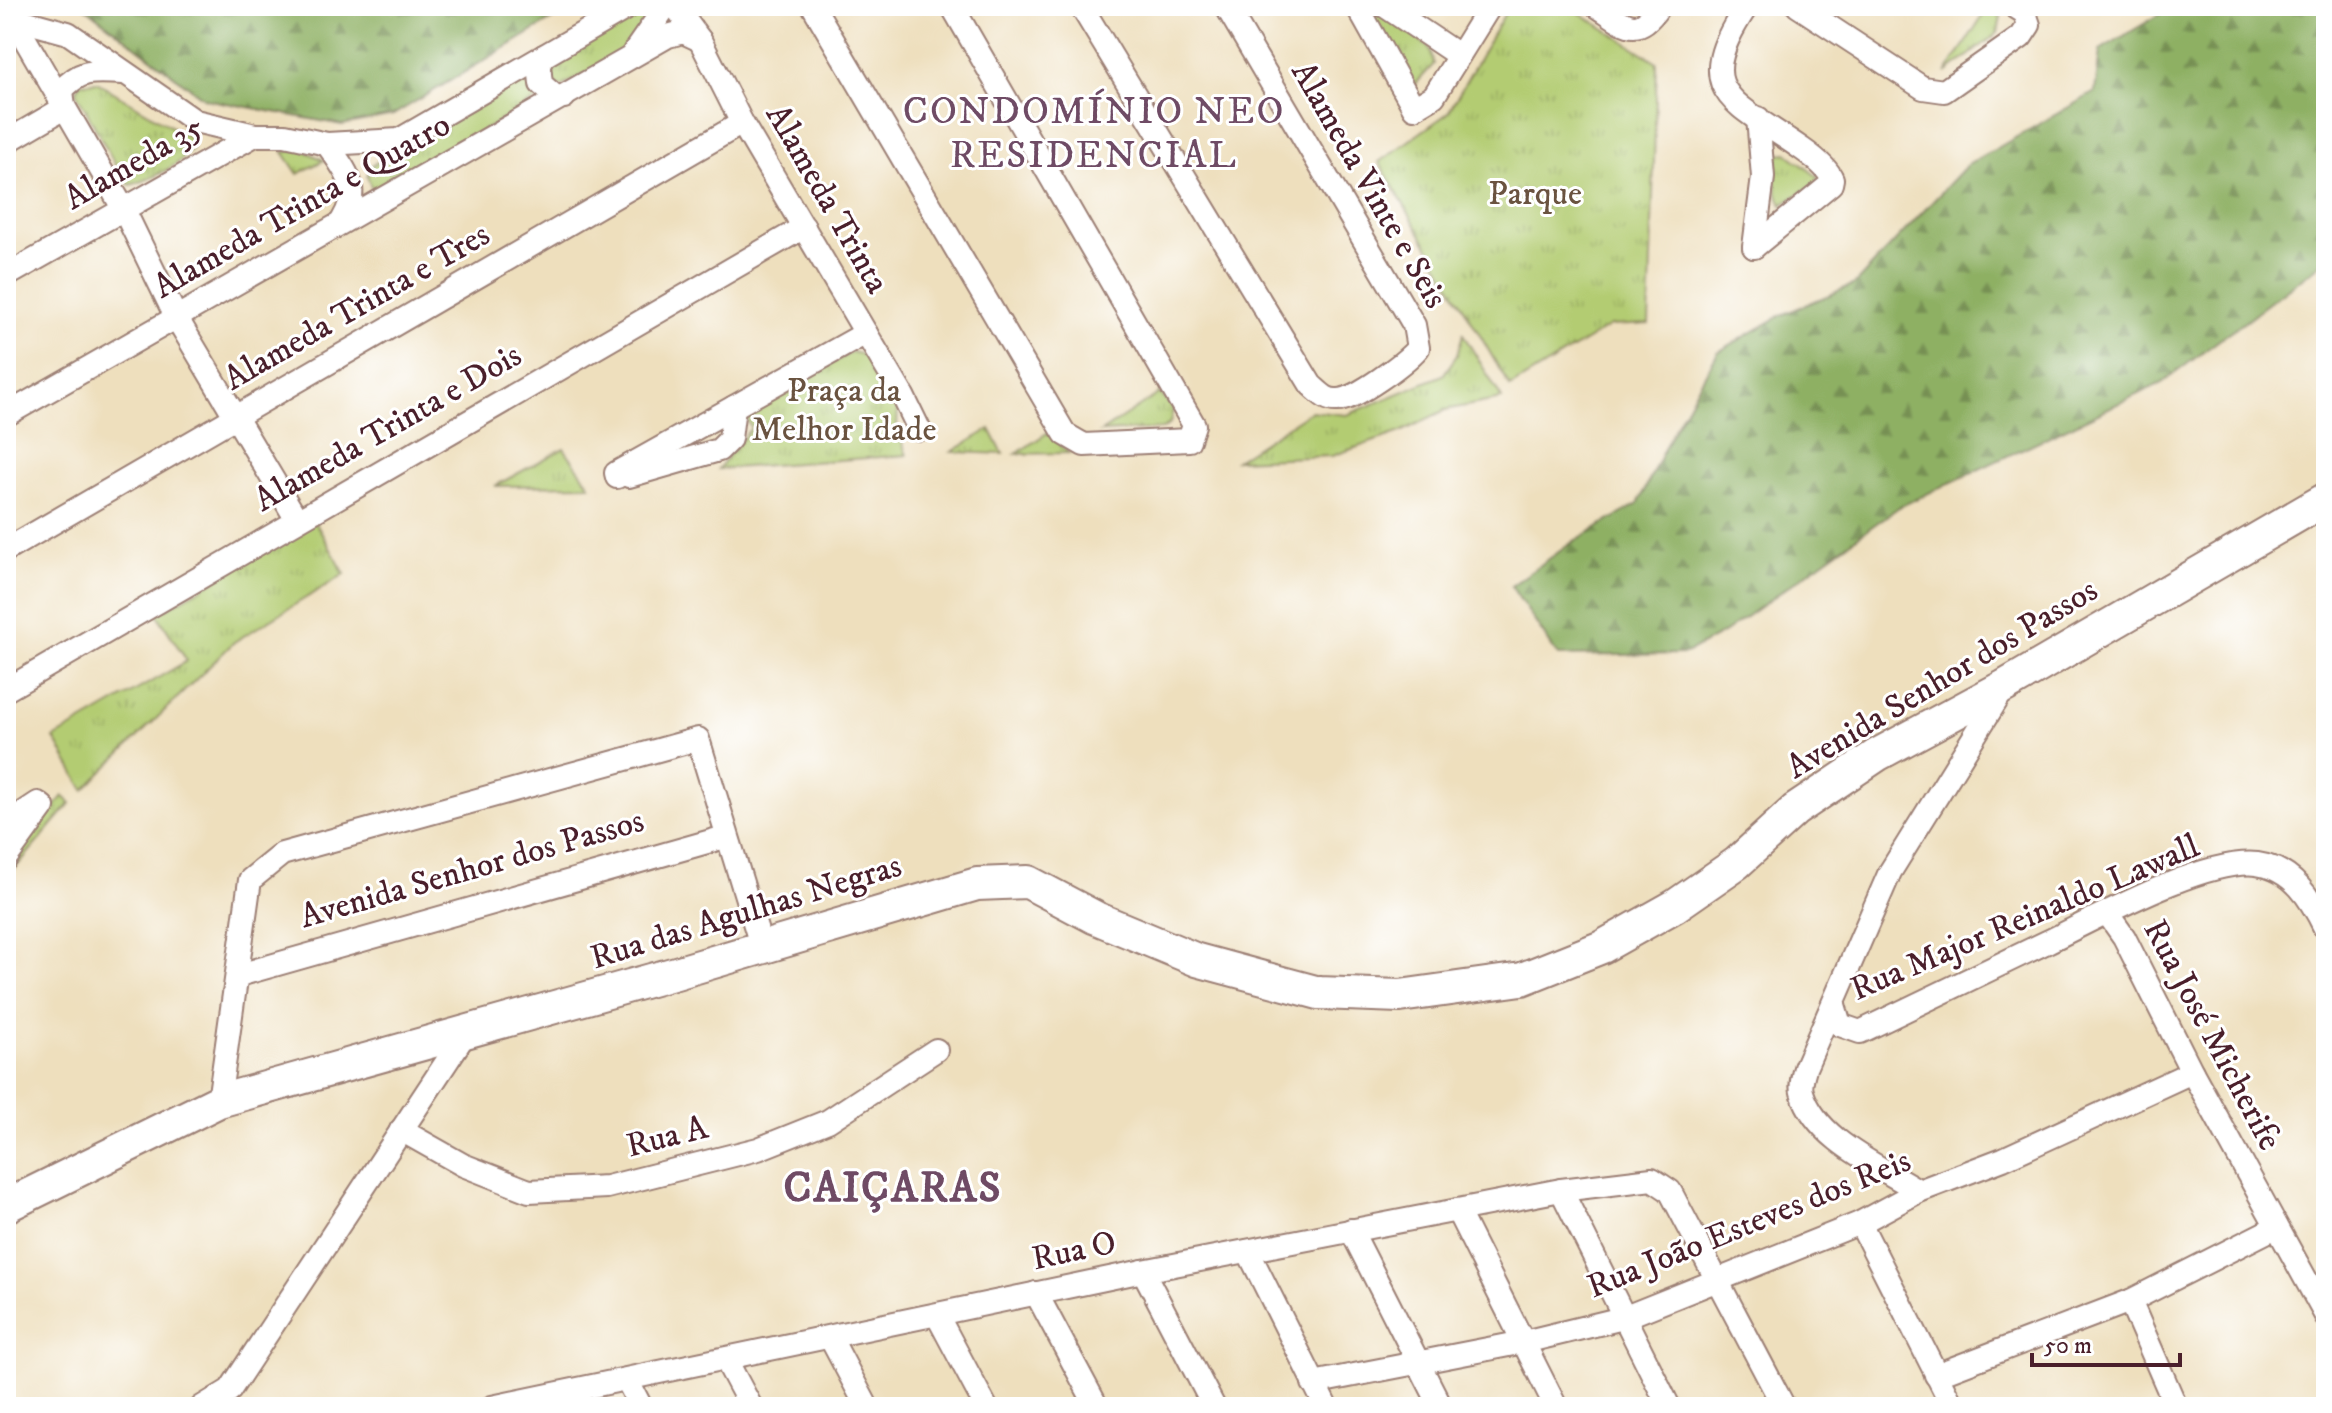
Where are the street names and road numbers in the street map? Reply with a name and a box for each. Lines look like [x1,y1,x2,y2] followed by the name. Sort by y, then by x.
[1281,54,1457,316] street label: Alameda Vinte e Seis
[756,97,898,301] street label: Alameda Trinta
[146,104,458,308] street label: Alameda Trinta e Quatro
[57,106,211,220] street label: Alameda 35
[217,214,497,400] street label: Alameda Trinta e Tres
[247,334,529,522] street label: Alameda Trinta e Dois
[1779,569,2105,789] street label: Avenida Senhor dos Passos
[295,800,649,938] street label: Avenida Senhor dos Passos
[1844,825,2206,1011] street label: Rua Major Reinaldo Lawall
[585,845,907,979] street label: Rua das Agulhas Negras
[2134,912,2290,1158] street label: Rua José Micherife
[622,1107,712,1167] street label: Rua A
[1581,1140,1917,1308] street label: Rua João Esteves dos Reis
[1028,1222,1120,1280] street label: Rua O

